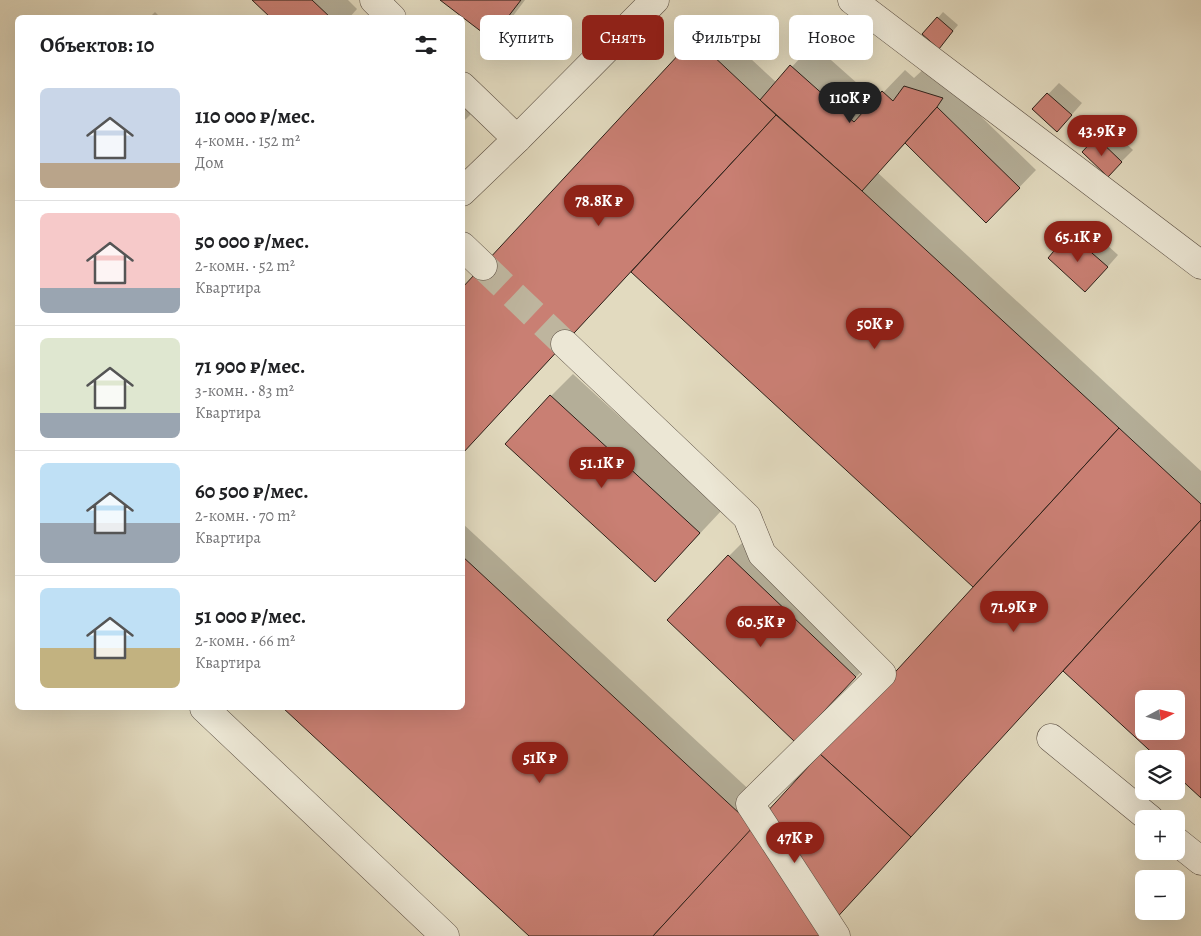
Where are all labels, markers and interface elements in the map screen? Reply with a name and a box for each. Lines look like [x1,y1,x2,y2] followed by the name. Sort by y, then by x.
[480,15,572,60] chip: Купить
[582,15,664,60] chip: Снять
[674,15,779,60] chip: Фильтры
[789,15,873,60] chip: Новое
[40,31,154,59] text: Объектов: 10
[412,31,440,59] icon: filters
[809,82,891,124] pin: 110K ₽
[830,87,870,109] text: 110K ₽
[195,102,315,130] text: 110 000 ₽/мес.
[80,108,140,168] icon: home
[1056,114,1148,157] pin: 43.9K ₽
[1078,120,1126,142] text: 43.9K ₽
[195,130,300,152] text: 4-комн. · 152 m²
[195,152,224,174] text: Дом
[553,184,645,227] pin: 78.8K ₽
[575,190,623,212] text: 78.8K ₽
[1032,220,1124,263] pin: 65.1K ₽
[1055,226,1101,248] text: 65.1K ₽
[195,227,309,255] text: 50 000 ₽/мес.
[80,233,140,293] icon: home
[195,255,295,277] text: 2-комн. · 52 m²
[195,277,261,299] text: Квартира
[840,308,910,350] pin: 50K ₽
[857,313,893,335] text: 50K ₽
[195,352,306,380] text: 71 900 ₽/мес.
[80,358,140,418] icon: home
[195,380,294,402] text: 3-комн. · 83 m²
[195,402,261,424] text: Квартира
[556,446,648,489] pin: 51.1K ₽
[580,452,624,474] text: 51.1K ₽
[195,477,309,505] text: 60 500 ₽/мес.
[80,483,140,543] icon: home
[195,505,296,527] text: 2-комн. · 70 m²
[195,527,261,549] text: Квартира
[968,590,1060,633] pin: 71.9K ₽
[991,596,1037,618] text: 71.9K ₽
[195,602,306,630] text: 51 000 ₽/мес.
[715,606,807,648] pin: 60.5K ₽
[80,608,140,668] icon: home
[737,611,785,633] text: 60.5K ₽
[195,630,295,652] text: 2-комн. · 66 m²
[195,652,261,674] text: Квартира
[1135,690,1185,740] north arrow
[1135,690,1185,920] map controls
[505,742,575,784] pin: 51K ₽
[523,747,557,769] text: 51K ₽
[1135,750,1185,800] button: layers
[1135,810,1185,860] button: +
[760,822,830,864] pin: 47K ₽
[777,827,813,849] text: 47K ₽
[1135,870,1185,920] button: −

